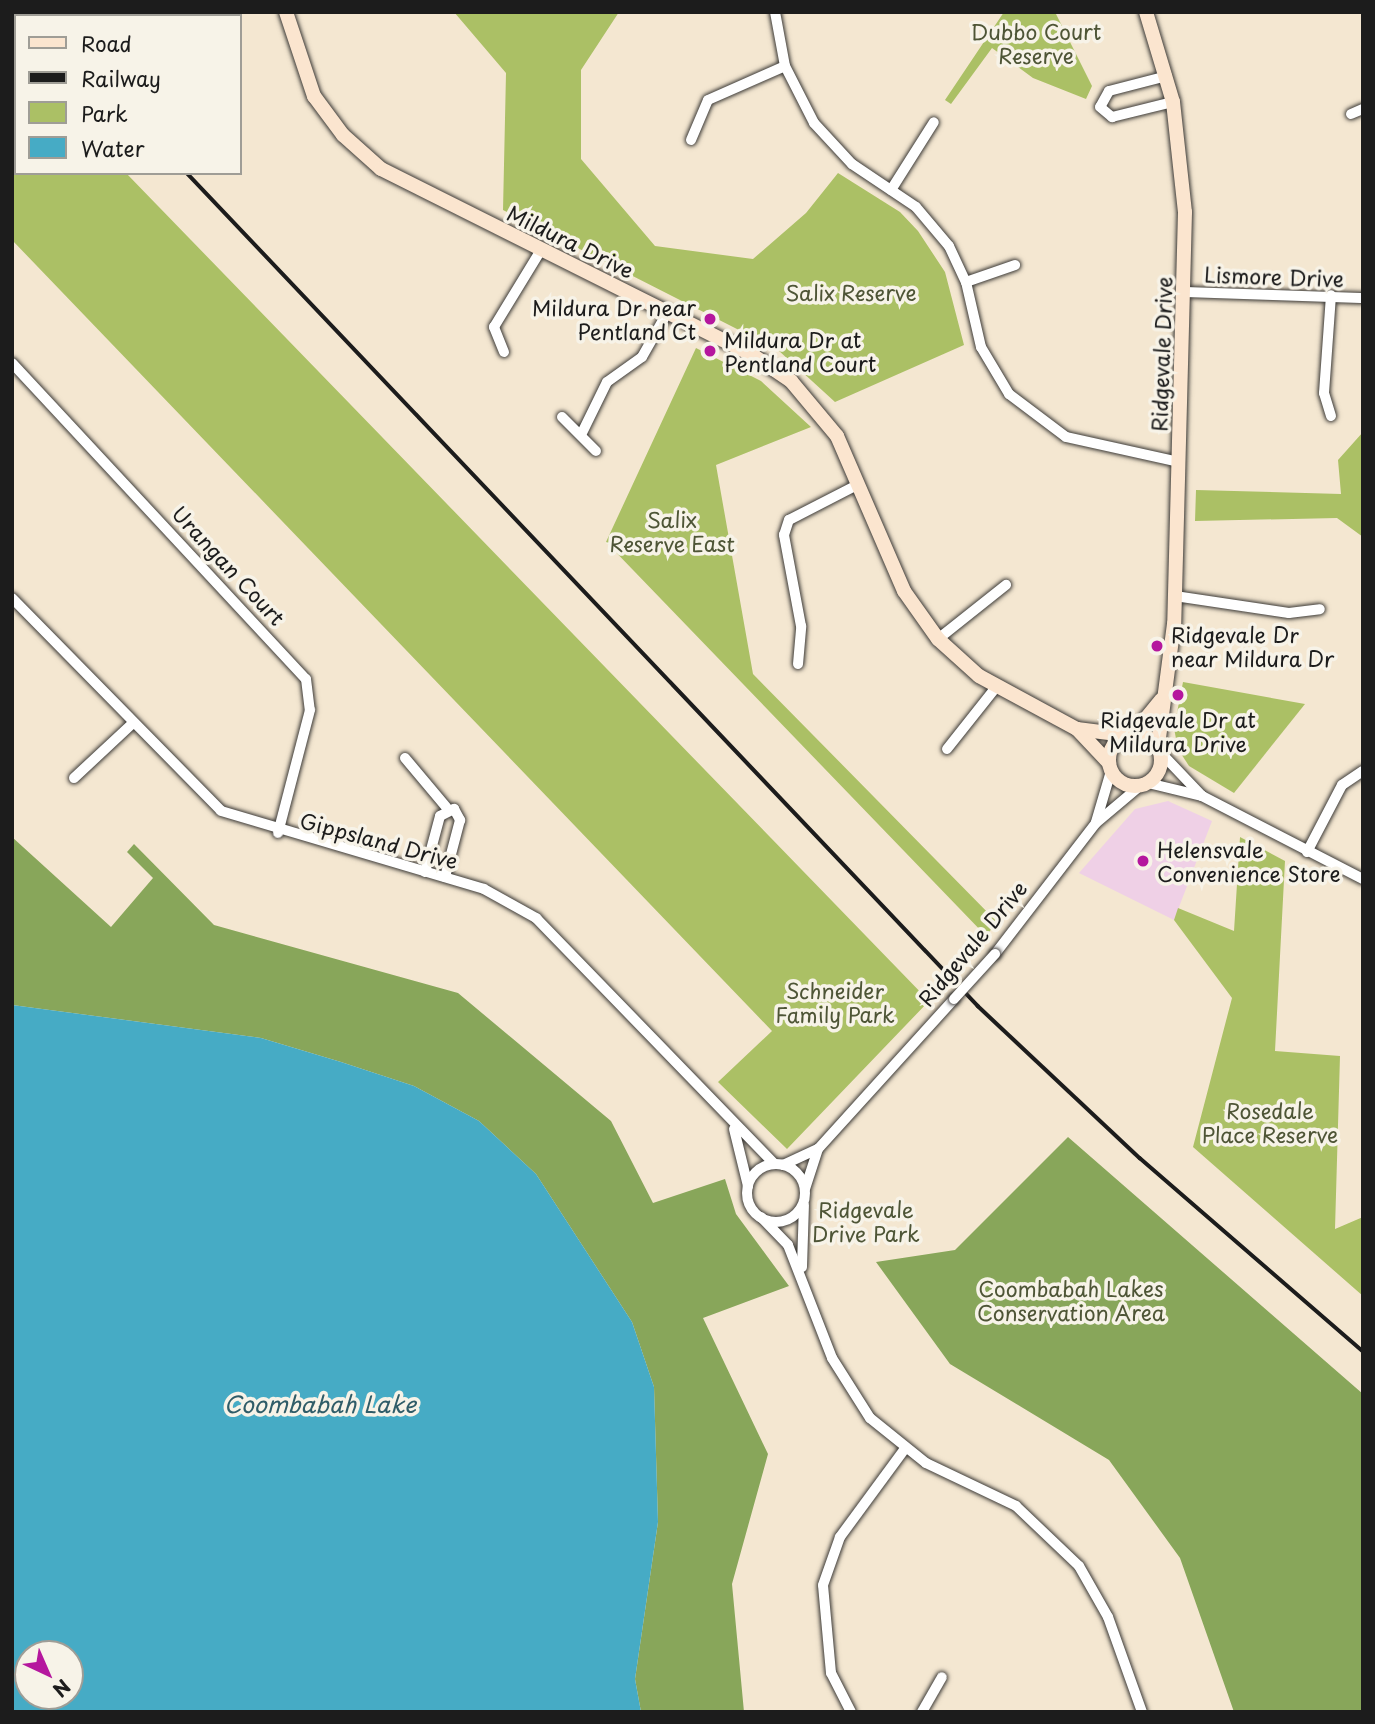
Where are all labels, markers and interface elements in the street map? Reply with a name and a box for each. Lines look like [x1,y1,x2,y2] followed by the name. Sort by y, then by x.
[14,14,242,175] legend
[971,18,1101,68] park label: Dubbo Court Reserve
[81,27,132,59] text: Road
[81,62,161,94] text: Railway
[81,97,128,129] text: Park
[81,132,144,164] text: Water
[504,199,638,283] street label: Mildura Drive
[1204,261,1344,291] street label: Lismore Drive
[1146,276,1176,432] street label: Ridgevale Drive
[785,279,917,305] park label: Salix Reserve
[532,294,696,344] place label: Mildura Dr near Pentland Ct
[702,311,718,327] marker: Mildura Dr near Pentland Ct
[724,326,878,376] place label: Mildura Dr at Pentland Court
[702,343,718,359] marker: Mildura Dr at Pentland Court
[167,500,291,630] street label: Urangan Court
[609,506,735,556] park label: Salix Reserve East
[1171,621,1335,671] place label: Ridgevale Dr near Mildura Dr
[1149,638,1165,654] marker: Ridgevale Dr near Mildura Dr
[1170,687,1186,703] marker: Ridgevale Dr at Mildura Drive
[1100,706,1256,756] place label: Ridgevale Dr at Mildura Drive
[297,807,461,873] street label: Gippsland Drive
[1157,836,1342,886] place label: Helensvale Convenience Store
[1135,853,1151,869] marker: Helensvale Convenience Store
[912,875,1032,1011] street label: Ridgevale Drive
[775,977,895,1027] park label: Schneider Family Park
[1202,1097,1338,1147] park label: Rosedale Place Reserve
[812,1196,920,1246] park label: Ridgevale Drive Park
[977,1275,1165,1325] park label: Coombabah Lakes Conservation Area
[223,1390,417,1418] water label: Coombabah Lake
[14,1640,84,1710] north arrow
[47,1673,77,1704] text: N

